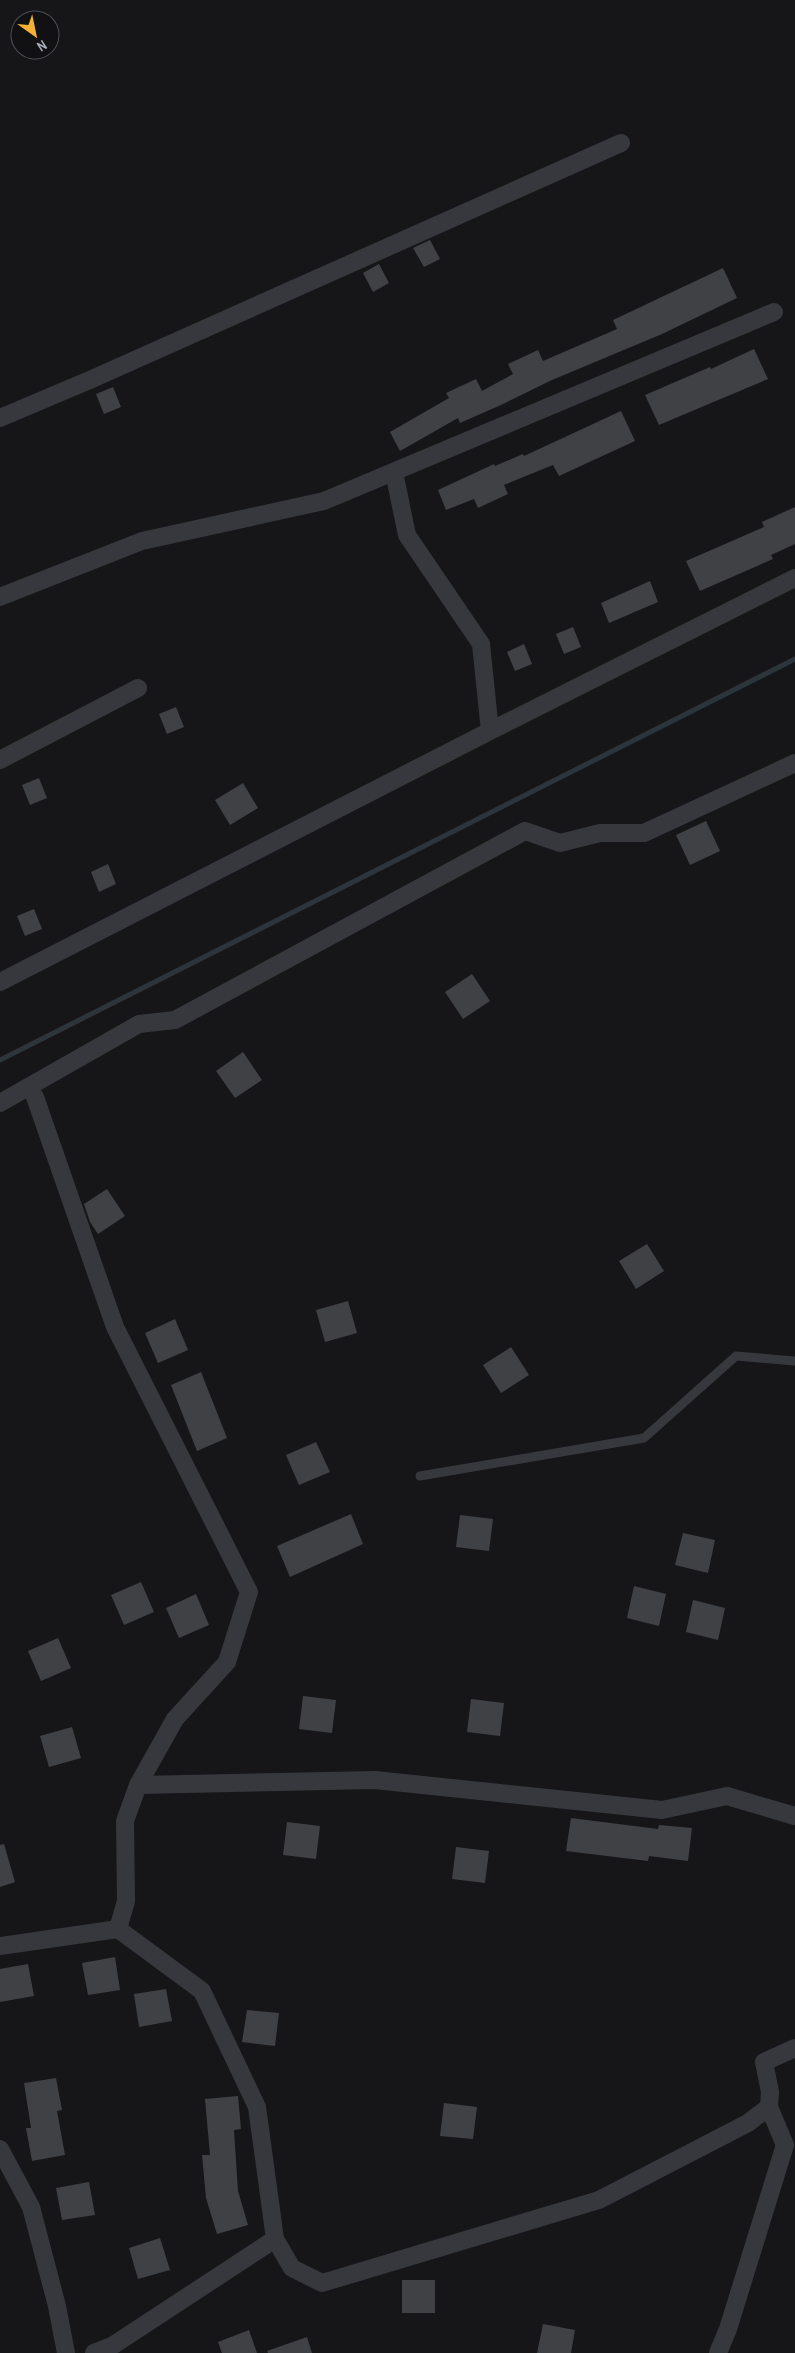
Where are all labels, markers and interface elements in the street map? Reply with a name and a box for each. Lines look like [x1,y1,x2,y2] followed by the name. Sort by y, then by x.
[10,10,60,60] north arrow
[34,36,50,56] text: N

